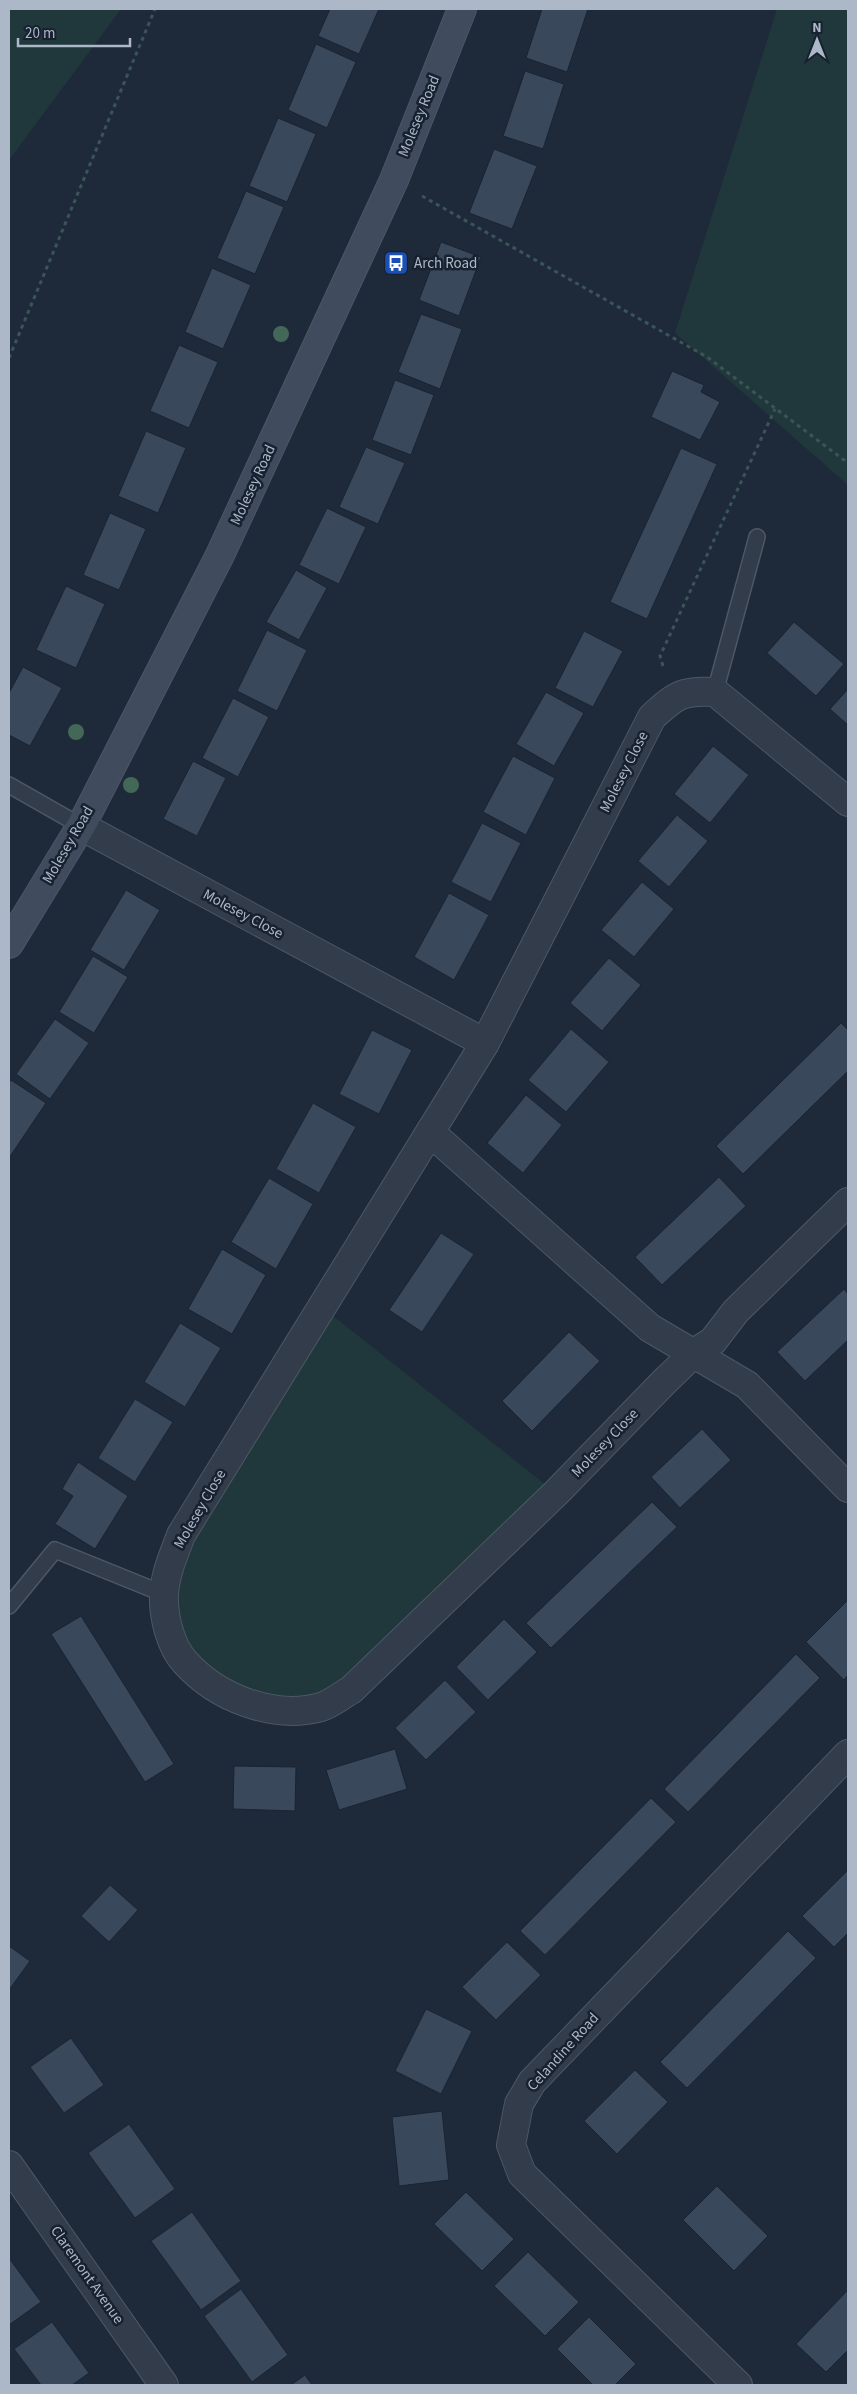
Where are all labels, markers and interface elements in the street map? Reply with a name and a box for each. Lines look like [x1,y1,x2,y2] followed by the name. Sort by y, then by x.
[18,15,130,47] scale bar
[792,15,842,65] north arrow
[812,18,822,38] text: N
[25,23,55,44] text: 20 m
[393,72,445,160] street label: Molesey Road
[383,250,409,276] bus stop icon: Arch Road
[414,253,477,274] place label: Arch Road
[225,441,281,529] street label: Molesey Road
[595,728,653,816] street label: Molesey Close
[37,802,99,888] street label: Molesey Road
[199,884,287,944] street label: Molesey Close
[567,1404,643,1482] street label: Molesey Close
[169,1466,231,1552] street label: Molesey Close
[522,2008,604,2096] street label: Celandine Road
[45,2222,129,2328] street label: Claremont Avenue

